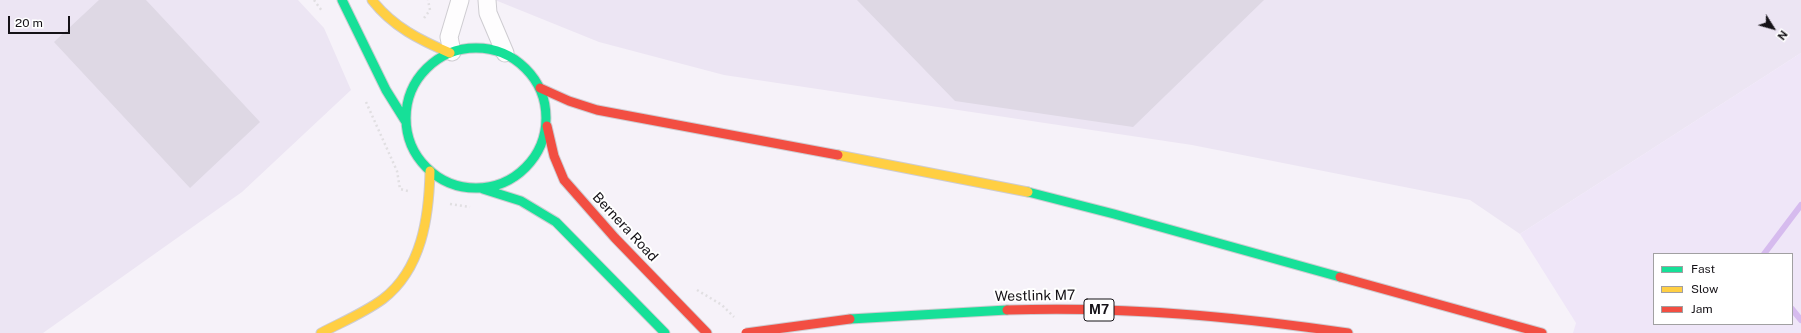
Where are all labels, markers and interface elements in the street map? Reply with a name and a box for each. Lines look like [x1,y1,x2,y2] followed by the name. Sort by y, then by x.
[10,8,72,34] scale bar
[1753,8,1793,48] north arrow
[15,16,43,30] text: 20 m
[1775,28,1790,42] text: N
[589,189,661,265] street label: Bernera Road
[1653,253,1793,325] legend
[1691,262,1715,276] text: Fast
[1691,282,1718,296] text: Slow
[994,287,1076,305] street label: Westlink M7
[1084,299,1114,321] road number: M7
[1691,302,1713,316] text: Jam

